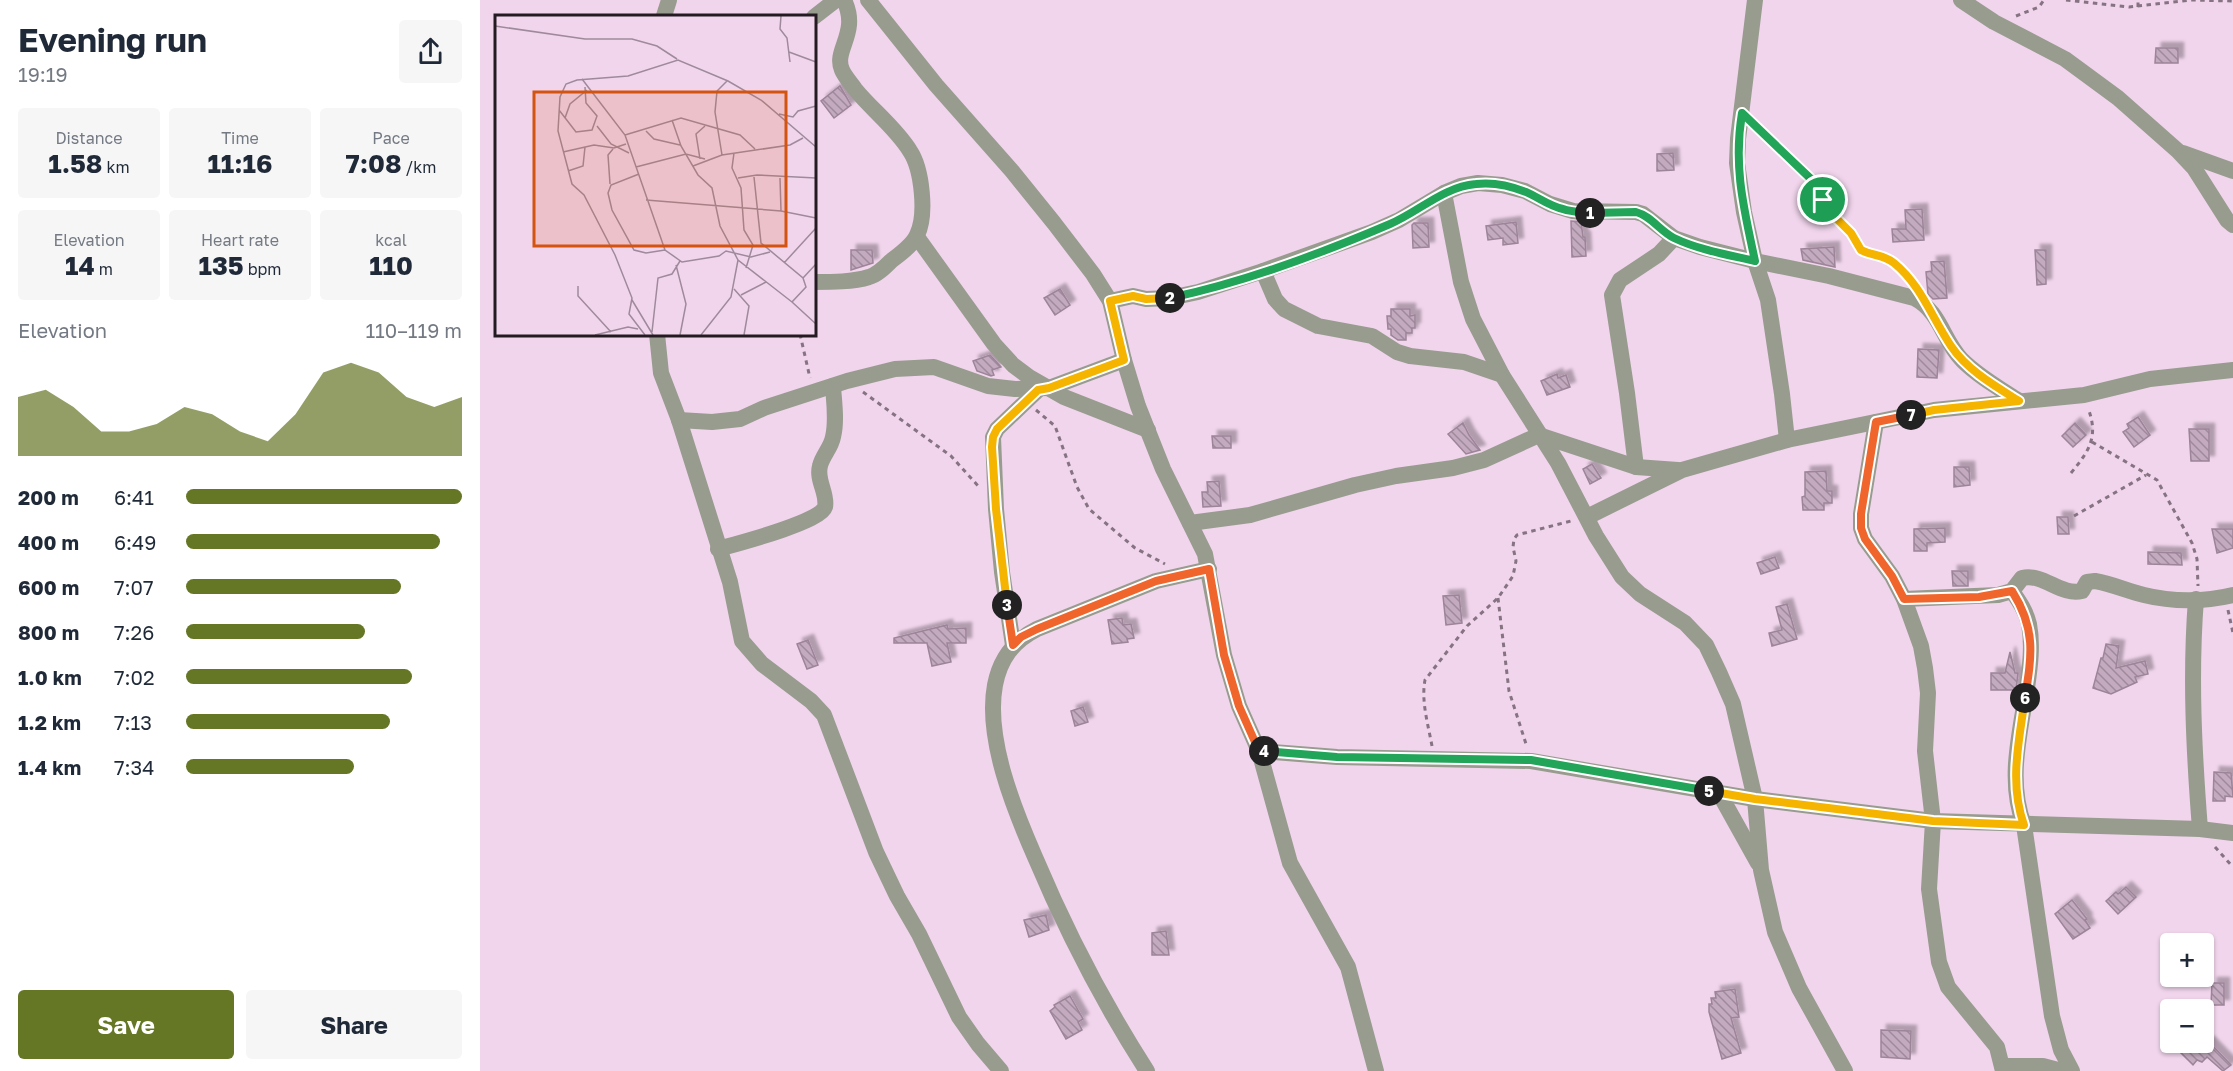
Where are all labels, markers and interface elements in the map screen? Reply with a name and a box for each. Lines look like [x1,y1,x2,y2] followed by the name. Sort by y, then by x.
[495,15,816,336] inset map
[18,20,207,59] text: Evening run
[399,20,462,83] button: share
[18,62,68,86] text: 19:19
[55,128,123,148] text: Distance
[221,128,259,148] text: Time
[372,128,410,148] text: Pace
[48,148,103,179] text: 1.58
[207,148,273,179] text: 11:16
[346,148,402,179] text: 7:08
[103,157,130,177] text: km
[402,157,436,177] text: /km
[1797,174,1848,225] pin
[1806,183,1839,216] icon: arrive
[1575,198,1605,228] pin: 1
[1586,203,1594,223] text: 1
[53,230,125,250] text: Elevation
[201,230,279,250] text: Heart rate
[375,230,407,250] text: kcal
[65,250,95,281] text: 14
[199,250,244,281] text: 135
[369,250,413,281] text: 110
[95,259,113,279] text: m
[244,259,281,279] text: bpm
[1155,283,1185,313] pin: 2
[1165,288,1175,308] text: 2
[18,318,107,342] text: Elevation
[365,318,462,342] text: 110–119 m
[1896,400,1926,430] pin: 7
[1907,405,1915,425] text: 7
[18,485,79,509] text: 200 m
[114,485,154,509] text: 6:41
[18,530,79,554] text: 400 m
[114,530,156,554] text: 6:49
[18,575,79,599] text: 600 m
[114,575,154,599] text: 7:07
[992,590,1022,620] pin: 3
[1002,595,1012,615] text: 3
[18,620,79,644] text: 800 m
[114,620,154,644] text: 7:26
[18,665,82,689] text: 1.0 km
[114,665,155,689] text: 7:02
[2010,683,2040,713] pin: 6
[2020,688,2030,708] text: 6
[18,710,81,734] text: 1.2 km
[114,710,152,734] text: 7:13
[1249,736,1279,766] pin: 4
[1259,741,1269,761] text: 4
[18,755,81,779] text: 1.4 km
[114,755,155,779] text: 7:34
[1694,776,1724,806] pin: 5
[1704,781,1714,801] text: 5
[2160,933,2214,1053] map controls
[2160,933,2214,987] button: +
[18,990,234,1059] button: Save
[246,990,462,1059] button: Share
[2160,999,2214,1053] button: −

